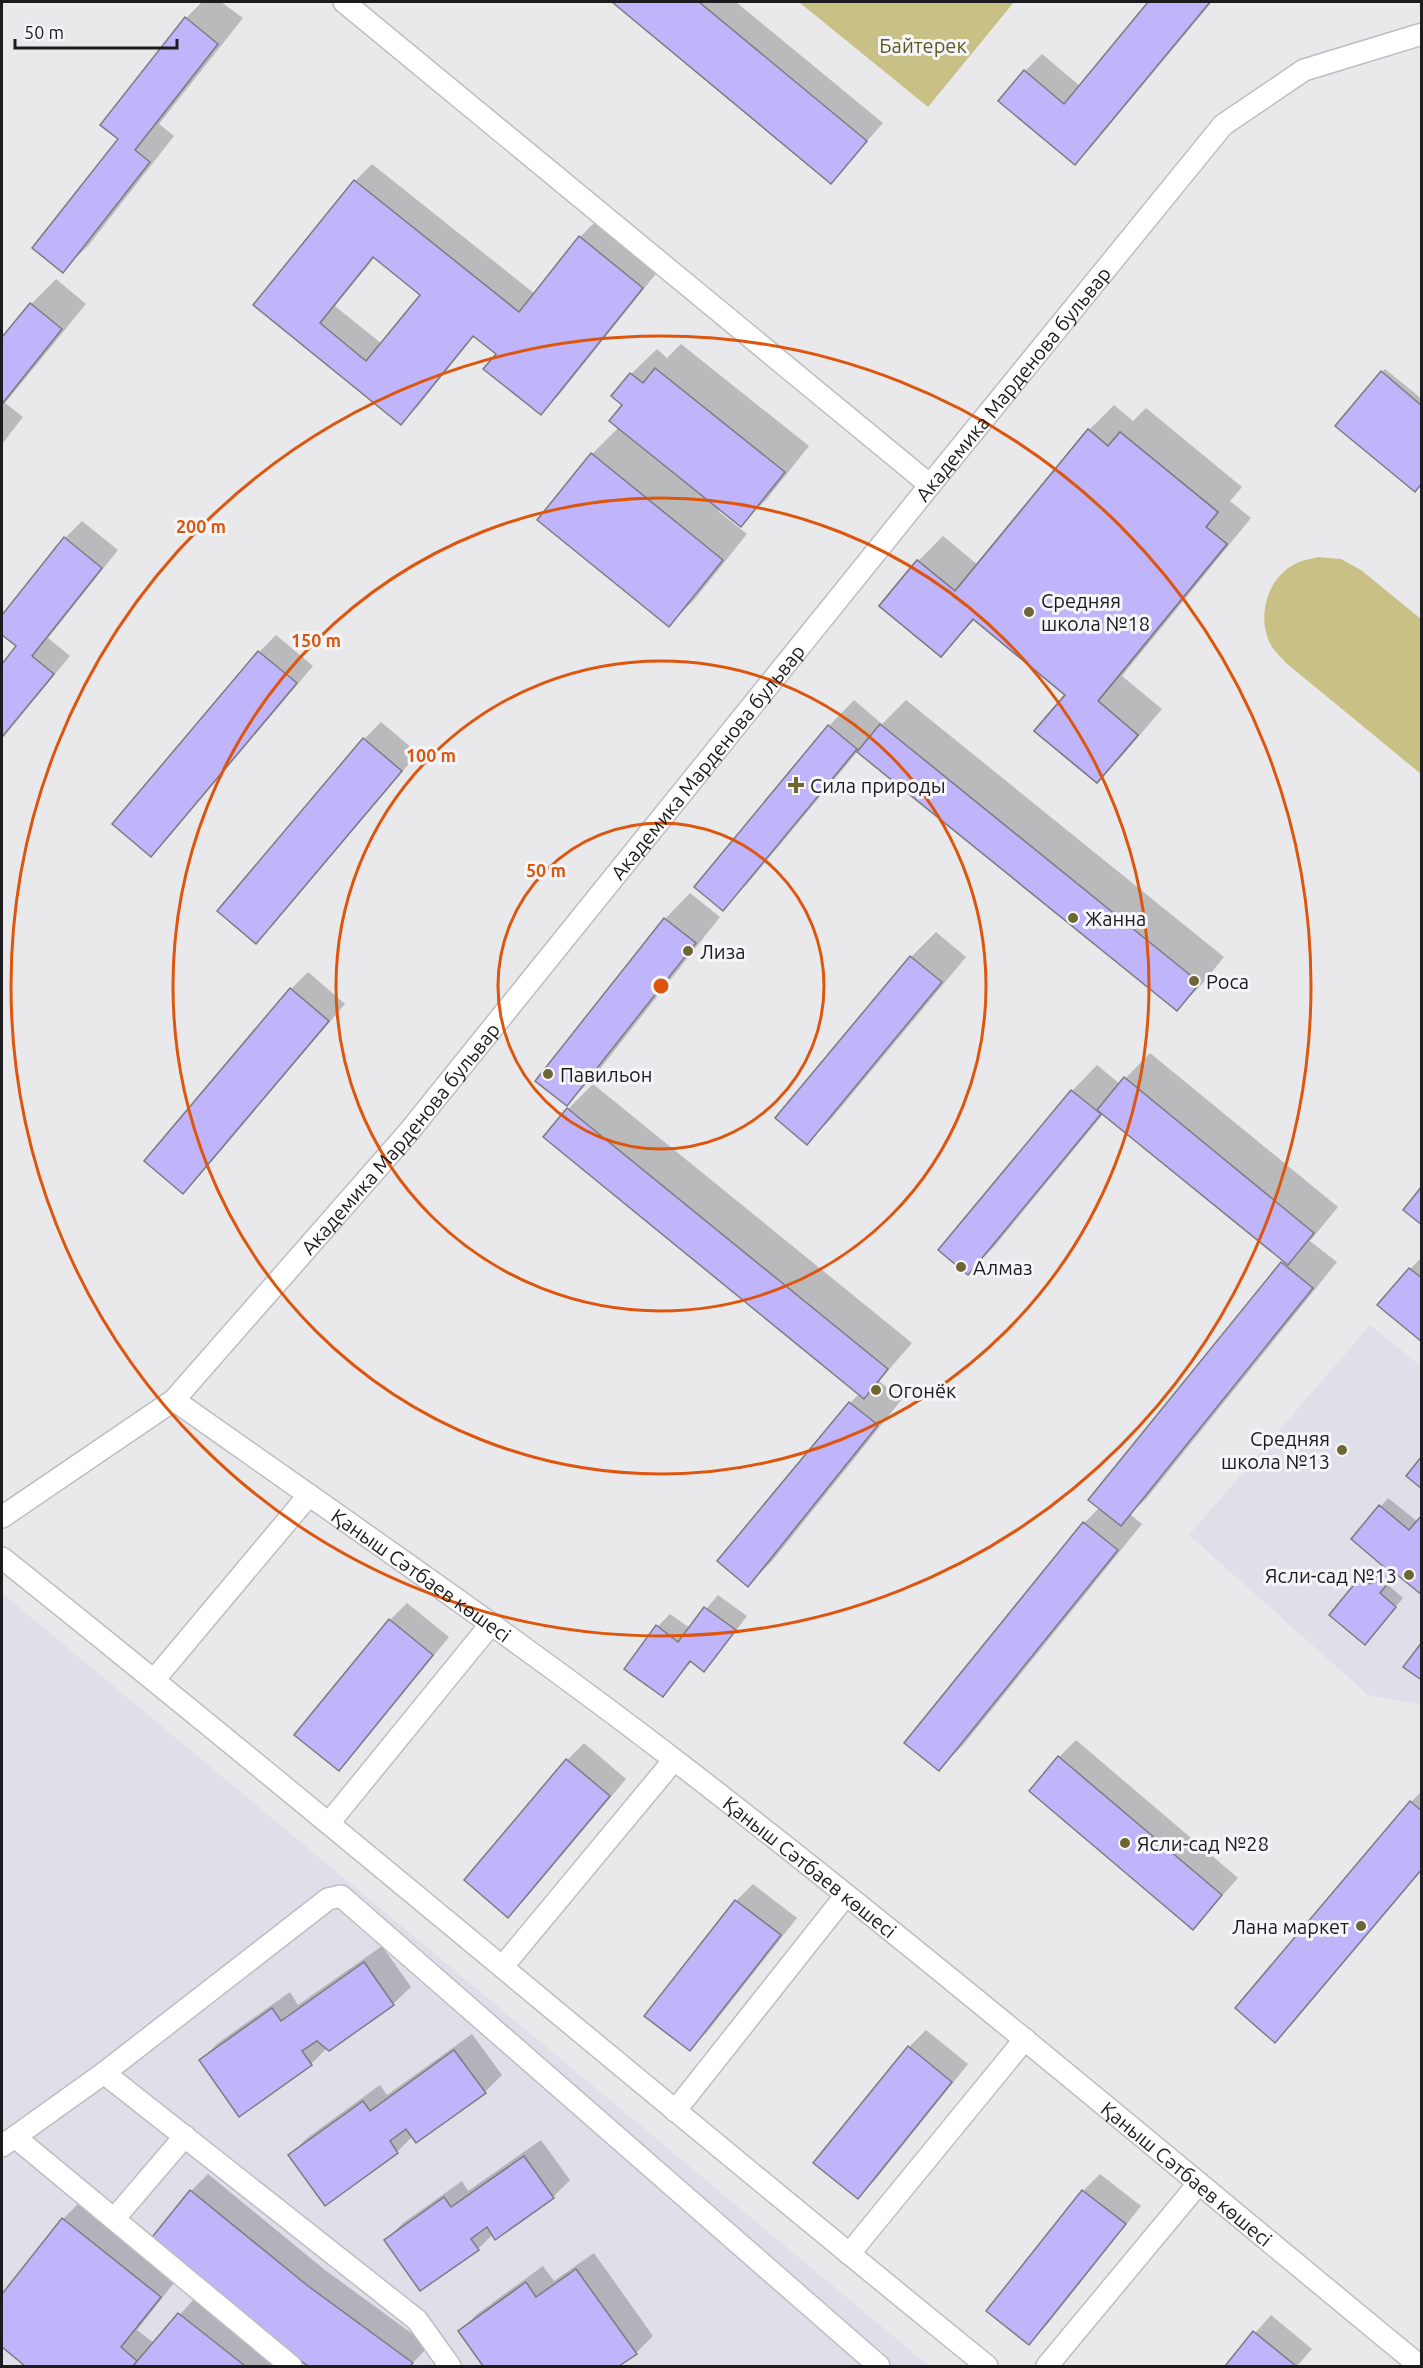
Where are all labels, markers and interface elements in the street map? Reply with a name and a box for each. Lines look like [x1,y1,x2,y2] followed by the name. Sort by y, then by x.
[15,12,177,50] scale bar
[24,22,64,42] text: 50 m
[879,34,967,57] park label: Байтерек
[910,262,1115,505] street label: Академика Марденова бульвар
[176,516,226,536] text: 200 m
[1041,589,1150,635] place label: Средняя школа №18
[1022,605,1036,619] marker: Средняя школа №18
[291,630,341,650] text: 150 m
[605,639,809,884] street label: Академика Марденова бульвар
[406,745,456,765] text: 100 m
[810,774,946,797] place label: Сила природы
[787,776,805,794] marker: Сила природы
[526,860,566,880] text: 50 m
[1085,907,1146,930] place label: Жанна
[1066,911,1080,925] marker: Жанна
[700,940,746,963] place label: Лиза
[681,944,695,958] marker: Лиза
[1206,970,1249,993] place label: Роса
[1187,974,1201,988] marker: Роса
[651,976,671,996] centre of rings
[296,1018,504,1258] street label: Академика Марденова бульвар
[560,1063,652,1086] place label: Павильон
[541,1067,555,1081] marker: Павильон
[973,1256,1033,1279] place label: Алмаз
[954,1260,968,1274] marker: Алмаз
[888,1379,956,1402] place label: Огонёк
[869,1383,883,1397] marker: Огонёк
[1221,1427,1330,1473] place label: Средняя школа №13
[1335,1443,1349,1457] marker: Средняя школа №13
[327,1503,516,1646] street label: Қаныш Сәтбаев көшесі
[1265,1564,1397,1587] place label: Ясли-сад №13
[1402,1568,1416,1582] marker: Ясли-сад №13
[719,1791,901,1942] street label: Қаныш Сәтбаев көшесі
[1137,1832,1269,1855] place label: Ясли-сад №28
[1118,1836,1132,1850] marker: Ясли-сад №28
[1232,1915,1349,1938] place label: Лана маркет
[1354,1919,1368,1933] marker: Лана маркет
[1097,2096,1277,2251] street label: Қаныш Сәтбаев көшесі

